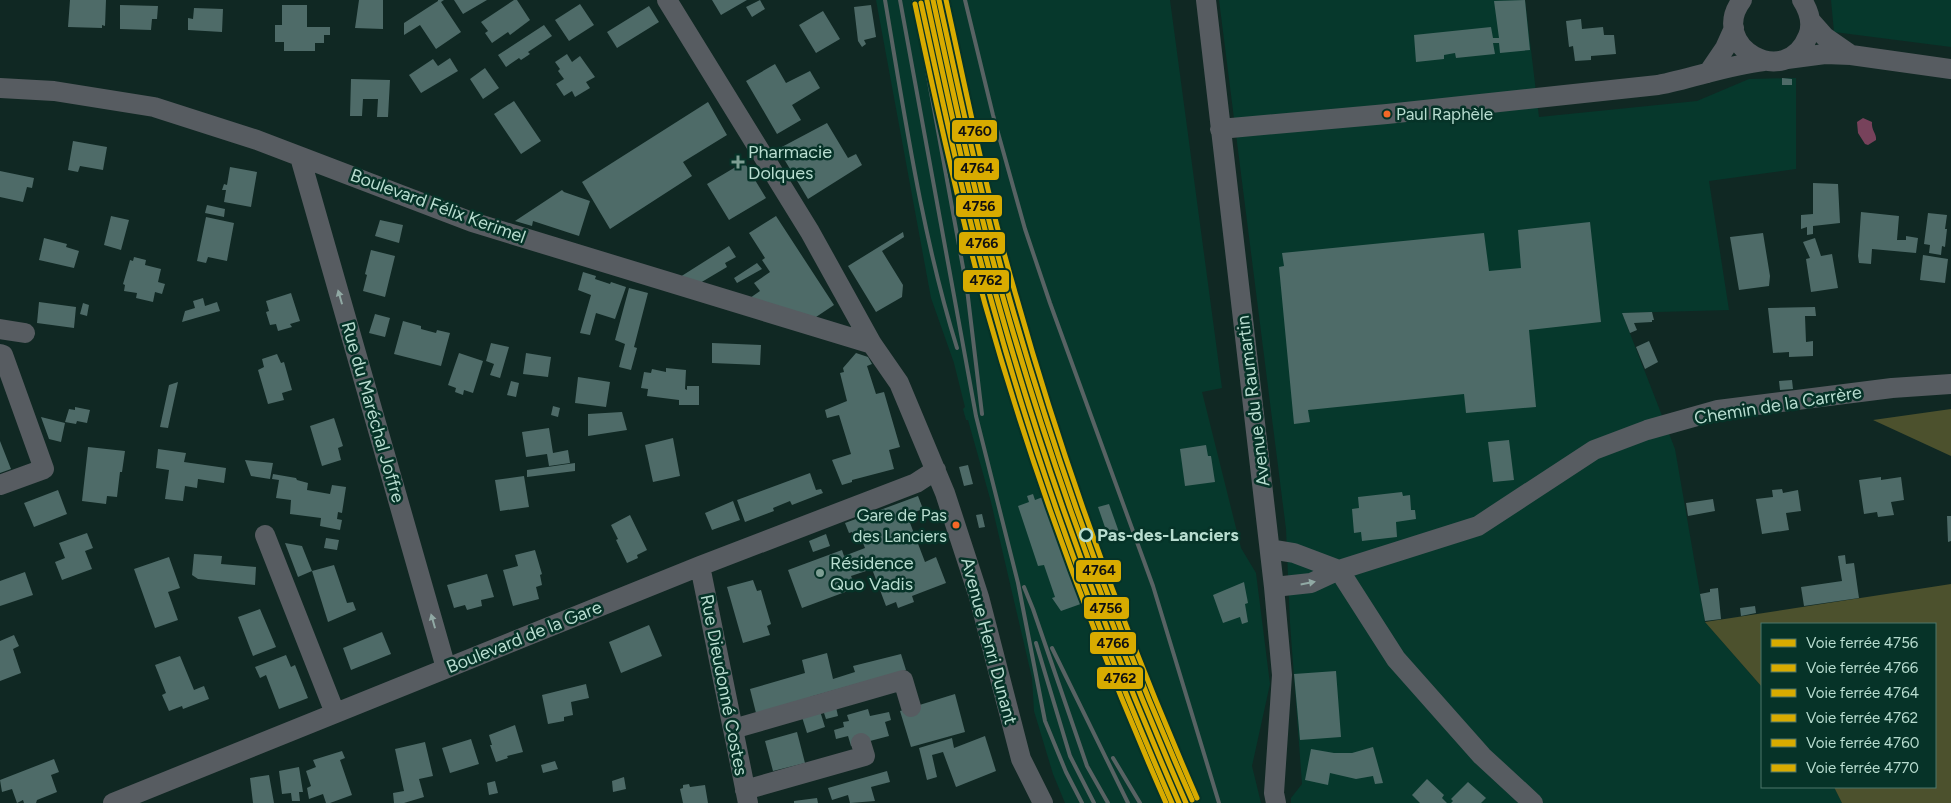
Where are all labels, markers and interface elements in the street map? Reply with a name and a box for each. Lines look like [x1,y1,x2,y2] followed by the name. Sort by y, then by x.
[1396,104,1493,124] place label: Paul Raphèle
[1382,109,1392,119] marker: Paul Raphèle
[951,119,998,143] line badge: 4760
[958,123,992,140] text: 4760
[748,141,832,184] place label: Pharmacie Dolques
[732,156,744,168] marker: Pharmacie Dolques
[953,157,1000,181] line badge: 4764
[960,160,994,177] text: 4764
[347,164,529,248] street label: Boulevard Félix Kerimel
[955,194,1003,218] line badge: 4756
[963,198,995,215] text: 4756
[958,231,1006,255] line badge: 4766
[966,235,998,252] text: 4766
[962,269,1010,293] line badge: 4762
[970,272,1002,289] text: 4762
[336,289,344,304] one-way arrow
[1232,314,1274,488] street label: Avenue du Raumartin
[337,319,409,505] street label: Rue du Maréchal Joffre
[1693,381,1864,429] street label: Chemin de la Carrère
[853,505,947,546] place label: Gare de Pas des Lanciers
[951,520,961,530] marker: Gare de Pas des Lanciers
[1097,524,1239,546] place label: Pas-des-Lanciers
[1079,528,1093,542] marker: Pas-des-Lanciers
[830,552,914,595] place label: Résidence Quo Vadis
[956,555,1022,727] street label: Avenue Henri Dunant
[1075,559,1122,583] line badge: 4764
[1082,562,1116,579] text: 4764
[814,567,826,579] marker: Résidence Quo Vadis
[1300,579,1315,587] one-way arrow
[696,593,752,777] street label: Rue Dieudonné Costes
[443,596,605,678] street label: Boulevard de la Gare
[1083,596,1130,620] line badge: 4756
[1090,600,1122,617] text: 4756
[428,614,436,629] one-way arrow
[1761,623,1936,788] legend
[1089,631,1137,655] line badge: 4766
[1806,634,1919,652] text: Voie ferrée 4756
[1097,635,1129,652] text: 4766
[1806,659,1919,677] text: Voie ferrée 4766
[1096,666,1144,690] line badge: 4762
[1104,670,1136,687] text: 4762
[1806,684,1919,702] text: Voie ferrée 4764
[1806,709,1918,727] text: Voie ferrée 4762
[1806,734,1919,752] text: Voie ferrée 4760
[1806,759,1919,777] text: Voie ferrée 4770

